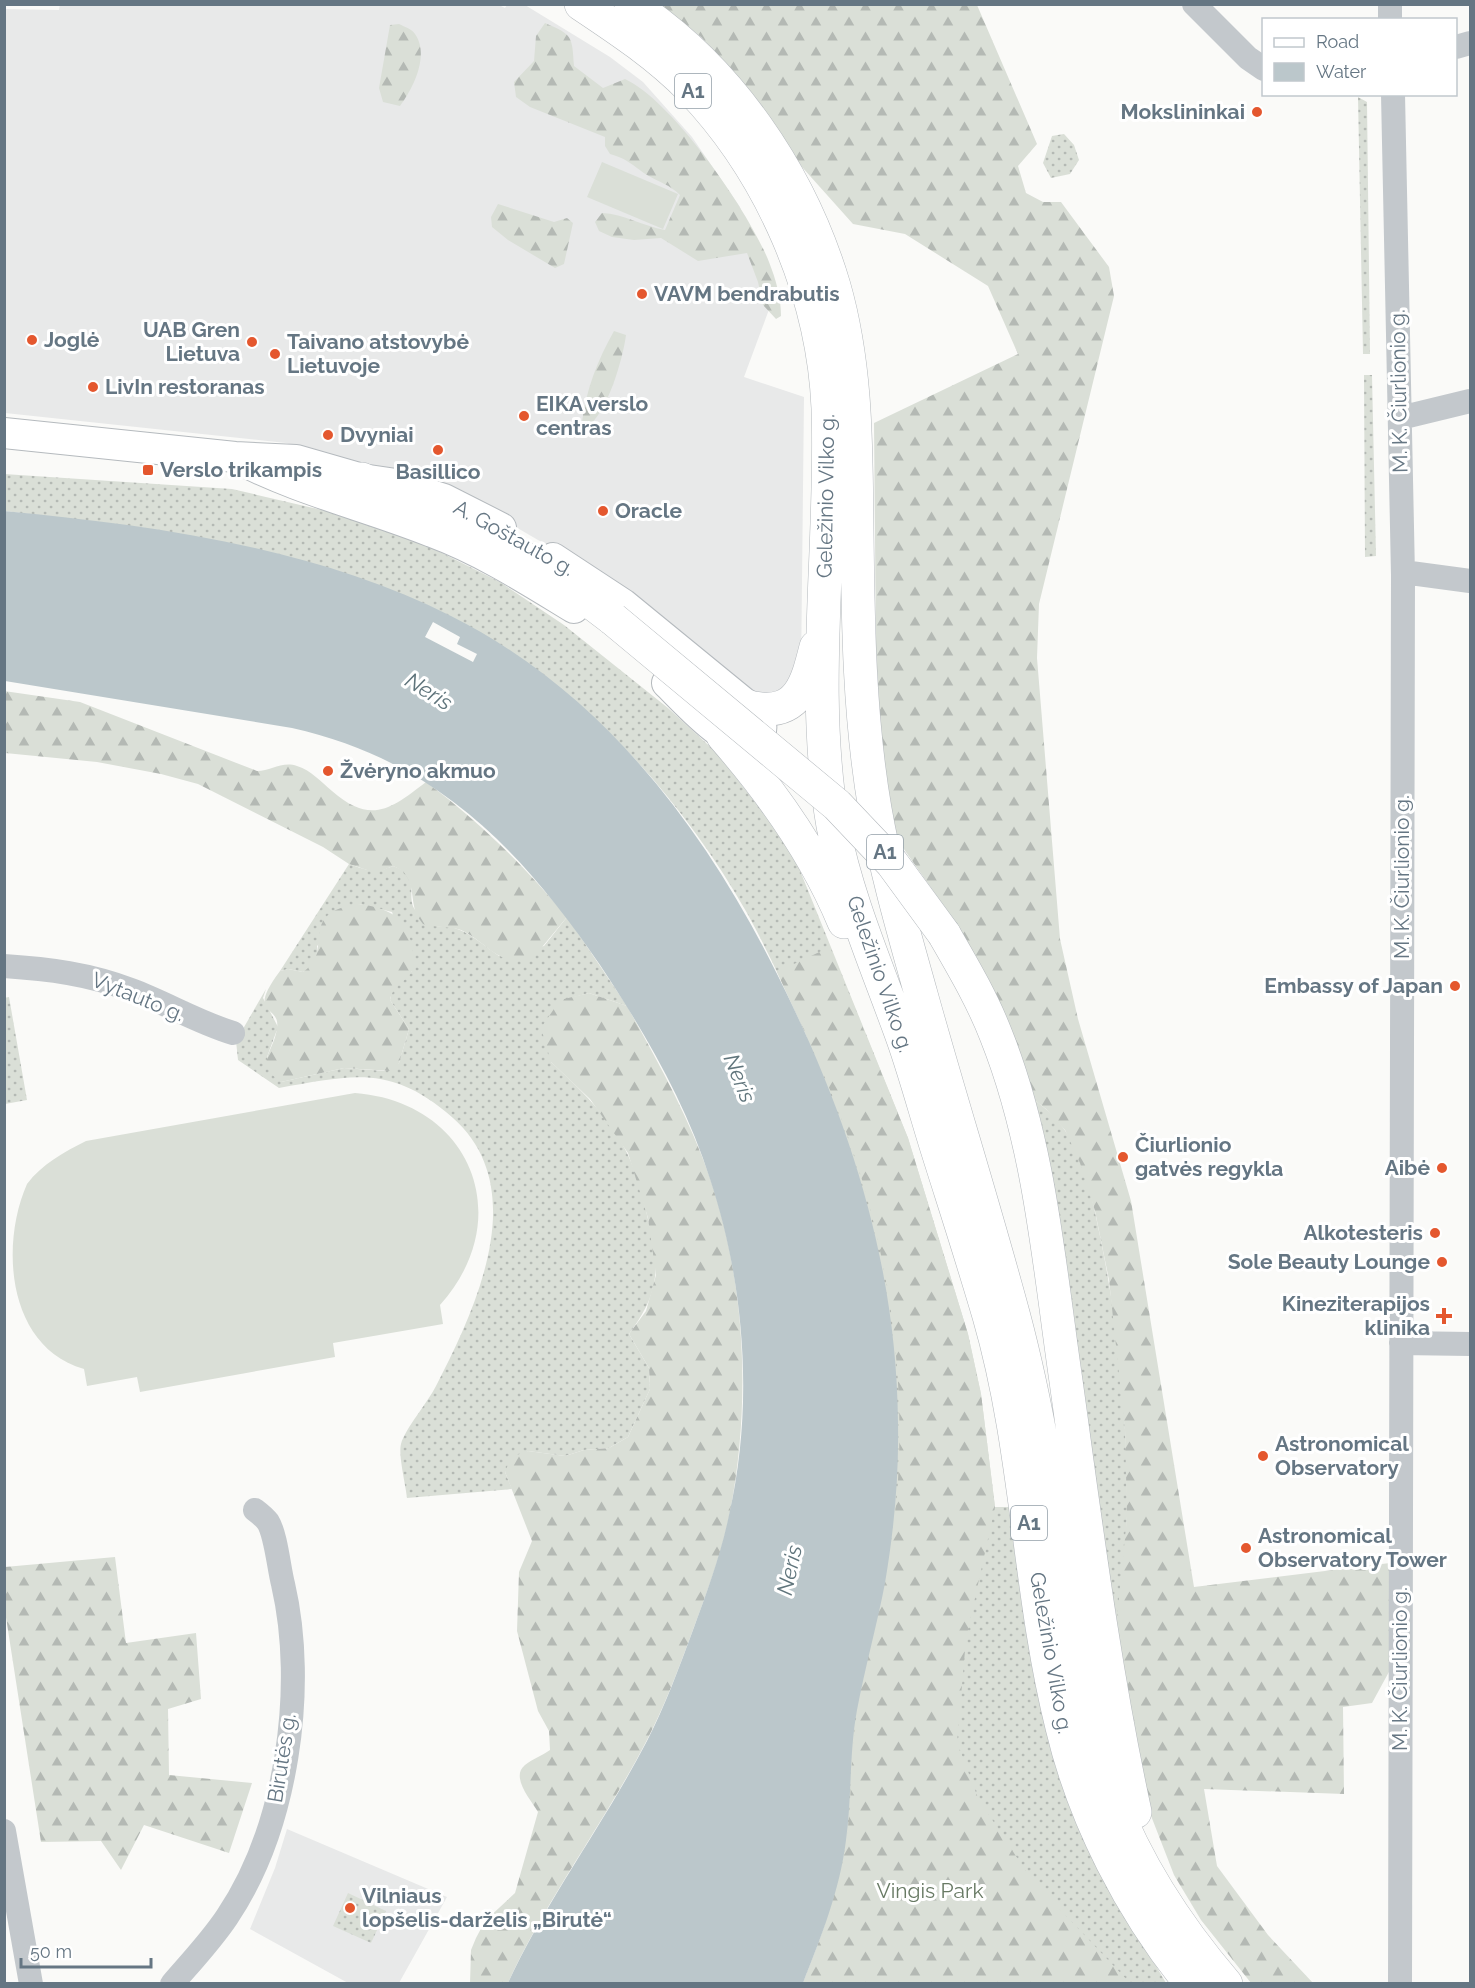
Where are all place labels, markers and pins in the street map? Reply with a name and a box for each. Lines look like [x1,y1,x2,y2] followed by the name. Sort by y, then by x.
[1121,99,1245,124] place label: Mokslininkai
[1250,105,1264,119] marker: Mokslininkai
[654,281,840,306] place label: VAVM bendrabutis
[635,287,649,301] marker: VAVM bendrabutis
[143,317,240,366] place label: UAB Gren Lietuva
[44,327,100,352] place label: Joglė
[287,329,469,378] place label: Taivano atstovybė Lietuvoje
[25,333,39,347] marker: Joglė
[245,335,259,349] marker: UAB Gren Lietuva
[268,347,282,361] marker: Taivano atstovybė Lietuvoje
[105,374,265,399] place label: LivIn restoranas
[86,380,100,394] marker: LivIn restoranas
[536,391,649,440] place label: EIKA verslo centras
[517,409,531,423] marker: EIKA verslo centras
[340,422,414,447] place label: Dvyniai
[321,428,335,442] marker: Dvyniai
[431,443,445,457] marker: Basillico
[160,457,322,482] place label: Verslo trikampis
[395,459,481,484] place label: Basillico
[141,463,155,477] marker: Verslo trikampis
[615,498,682,523] place label: Oracle
[596,504,610,518] marker: Oracle
[340,758,496,783] place label: Žvėryno akmuo
[321,764,335,778] marker: Žvėryno akmuo
[1264,973,1443,998] place label: Embassy of Japan
[1448,979,1462,993] marker: Embassy of Japan
[1135,1132,1283,1181] place label: Čiurlionio gatvės regykla
[1116,1150,1130,1164] marker: Čiurlionio gatvės regykla
[1385,1155,1430,1180] place label: Aibė
[1435,1161,1449,1175] marker: Aibė
[1303,1220,1423,1245] place label: Alkotesteris
[1428,1226,1442,1240] marker: Alkotesteris
[1228,1249,1430,1274] place label: Sole Beauty Lounge
[1435,1255,1449,1269] marker: Sole Beauty Lounge
[1282,1291,1430,1340] place label: Kineziterapijos klinika
[1435,1307,1453,1325] marker: Kineziterapijos klinika
[1275,1431,1409,1480] place label: Astronomical Observatory
[1256,1449,1270,1463] marker: Astronomical Observatory
[1258,1523,1447,1572] place label: Astronomical Observatory Tower
[1239,1541,1253,1555] marker: Astronomical Observatory Tower
[362,1883,612,1932] place label: Vilniaus lopšelis-darželis „Birutė“
[343,1901,357,1915] marker: Vilniaus lopšelis-darželis „Birutė“

